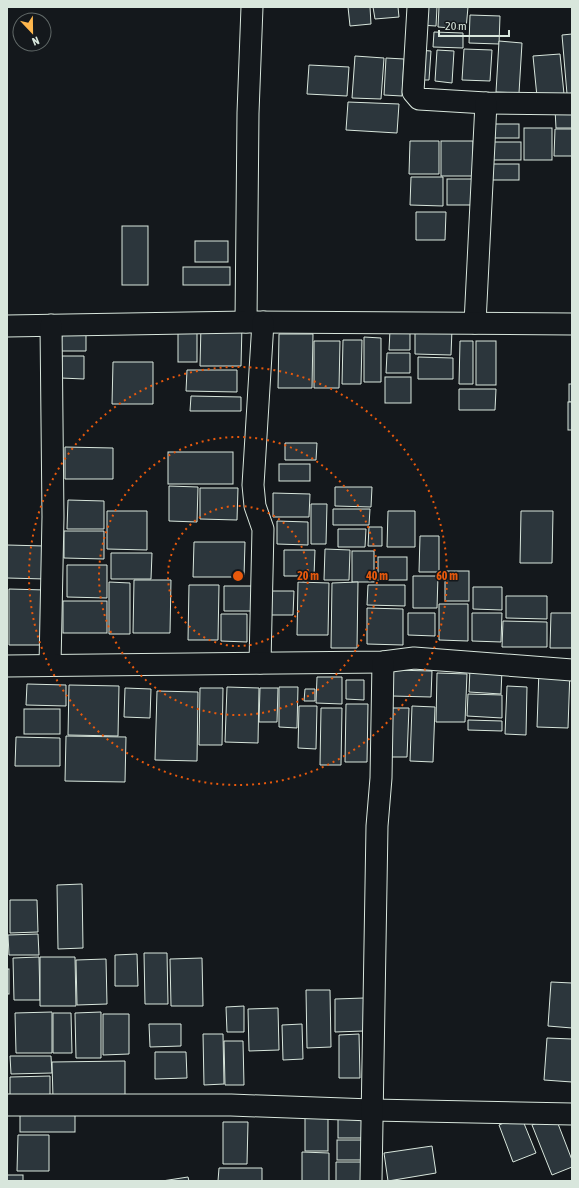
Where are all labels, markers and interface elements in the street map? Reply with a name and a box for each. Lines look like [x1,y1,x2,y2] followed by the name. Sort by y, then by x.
[12,12,52,52] north arrow
[439,12,509,38] scale bar
[445,19,467,33] text: 20 m
[30,34,41,48] text: N
[231,569,245,583] centre of rings
[297,569,319,583] text: 20 m
[365,569,388,583] text: 40 m
[436,569,458,583] text: 60 m

